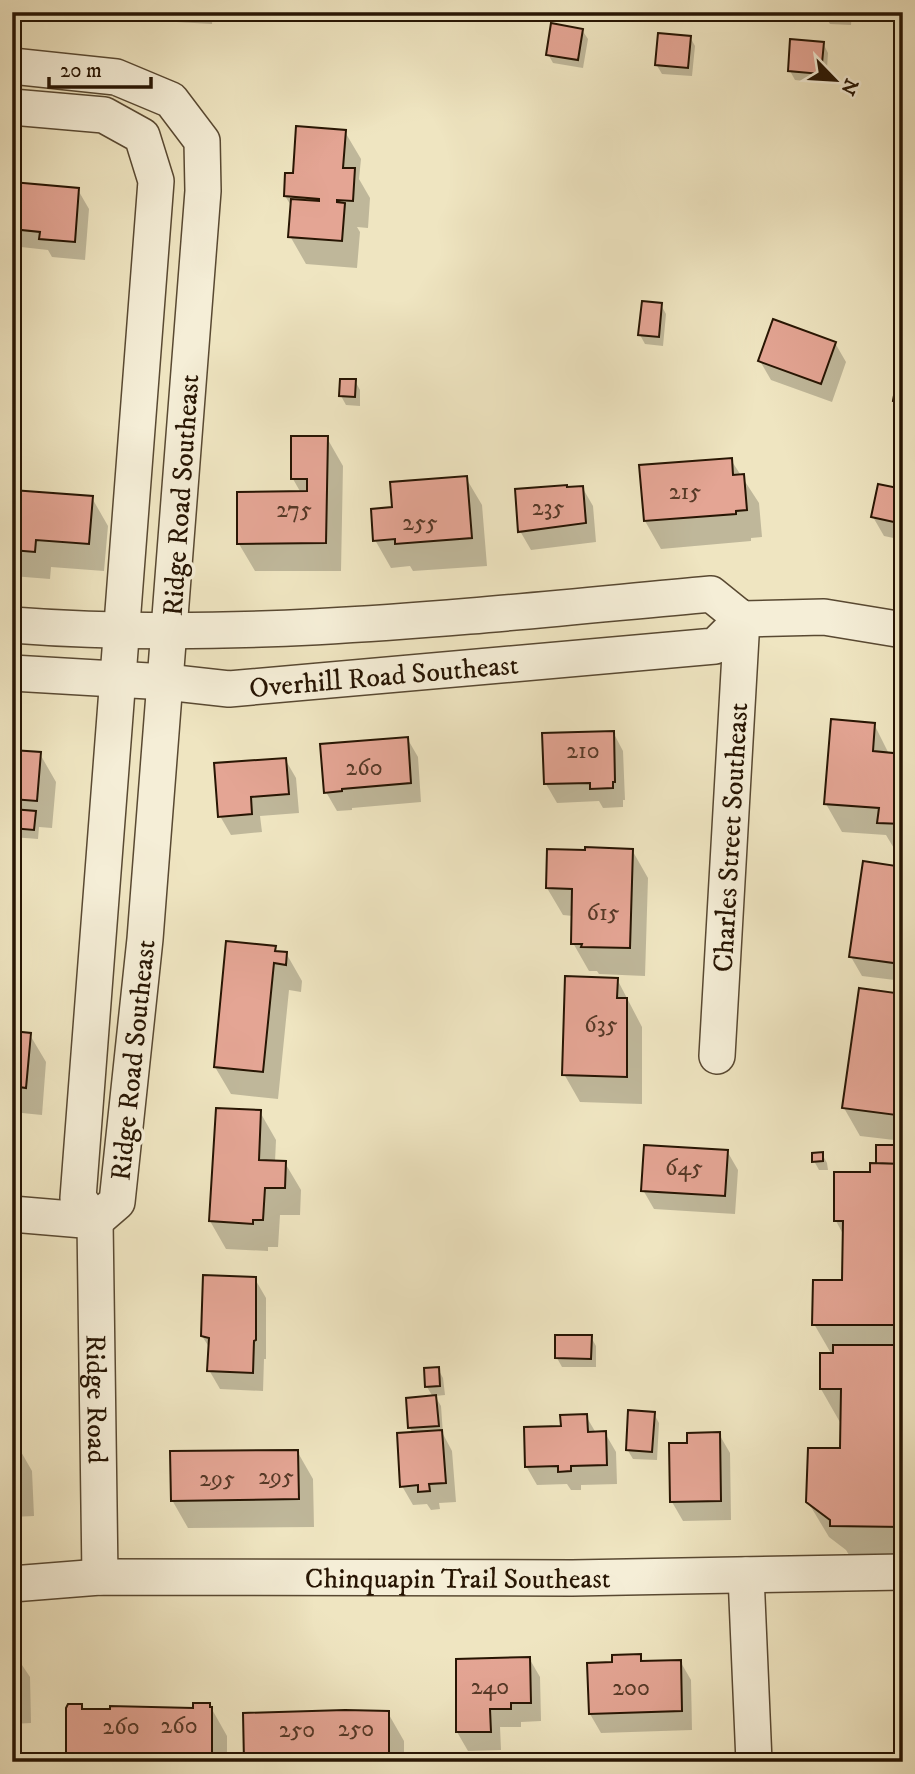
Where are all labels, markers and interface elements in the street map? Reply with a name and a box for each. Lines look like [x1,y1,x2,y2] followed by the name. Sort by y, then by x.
[49,46,150,90] scale bar
[800,46,870,116] north arrow
[60,58,102,84] text: 20 m
[835,75,863,99] text: N
[156,373,207,617] street label: Ridge Road Southeast
[669,477,701,507] house number: 215
[532,493,564,523] house number: 235
[276,495,312,525] house number: 275
[402,508,438,538] house number: 255
[248,647,520,706] street label: Overhill Road Southeast
[706,702,756,973] street label: Charles Street Southeast
[566,736,600,766] house number: 210
[345,753,383,783] house number: 260
[587,898,620,928] house number: 615
[103,938,164,1182] street label: Ridge Road Southeast
[584,1010,618,1040] house number: 635
[665,1153,703,1183] house number: 645
[78,1334,114,1464] street label: Ridge Road
[258,1462,294,1492] house number: 295
[199,1464,235,1494] house number: 295
[305,1561,611,1597] street label: Chinquapin Trail Southeast
[471,1672,509,1702] house number: 240
[612,1673,650,1703] house number: 200
[160,1711,198,1741] house number: 260
[102,1712,140,1742] house number: 260
[338,1714,374,1744] house number: 250
[279,1715,315,1745] house number: 250

